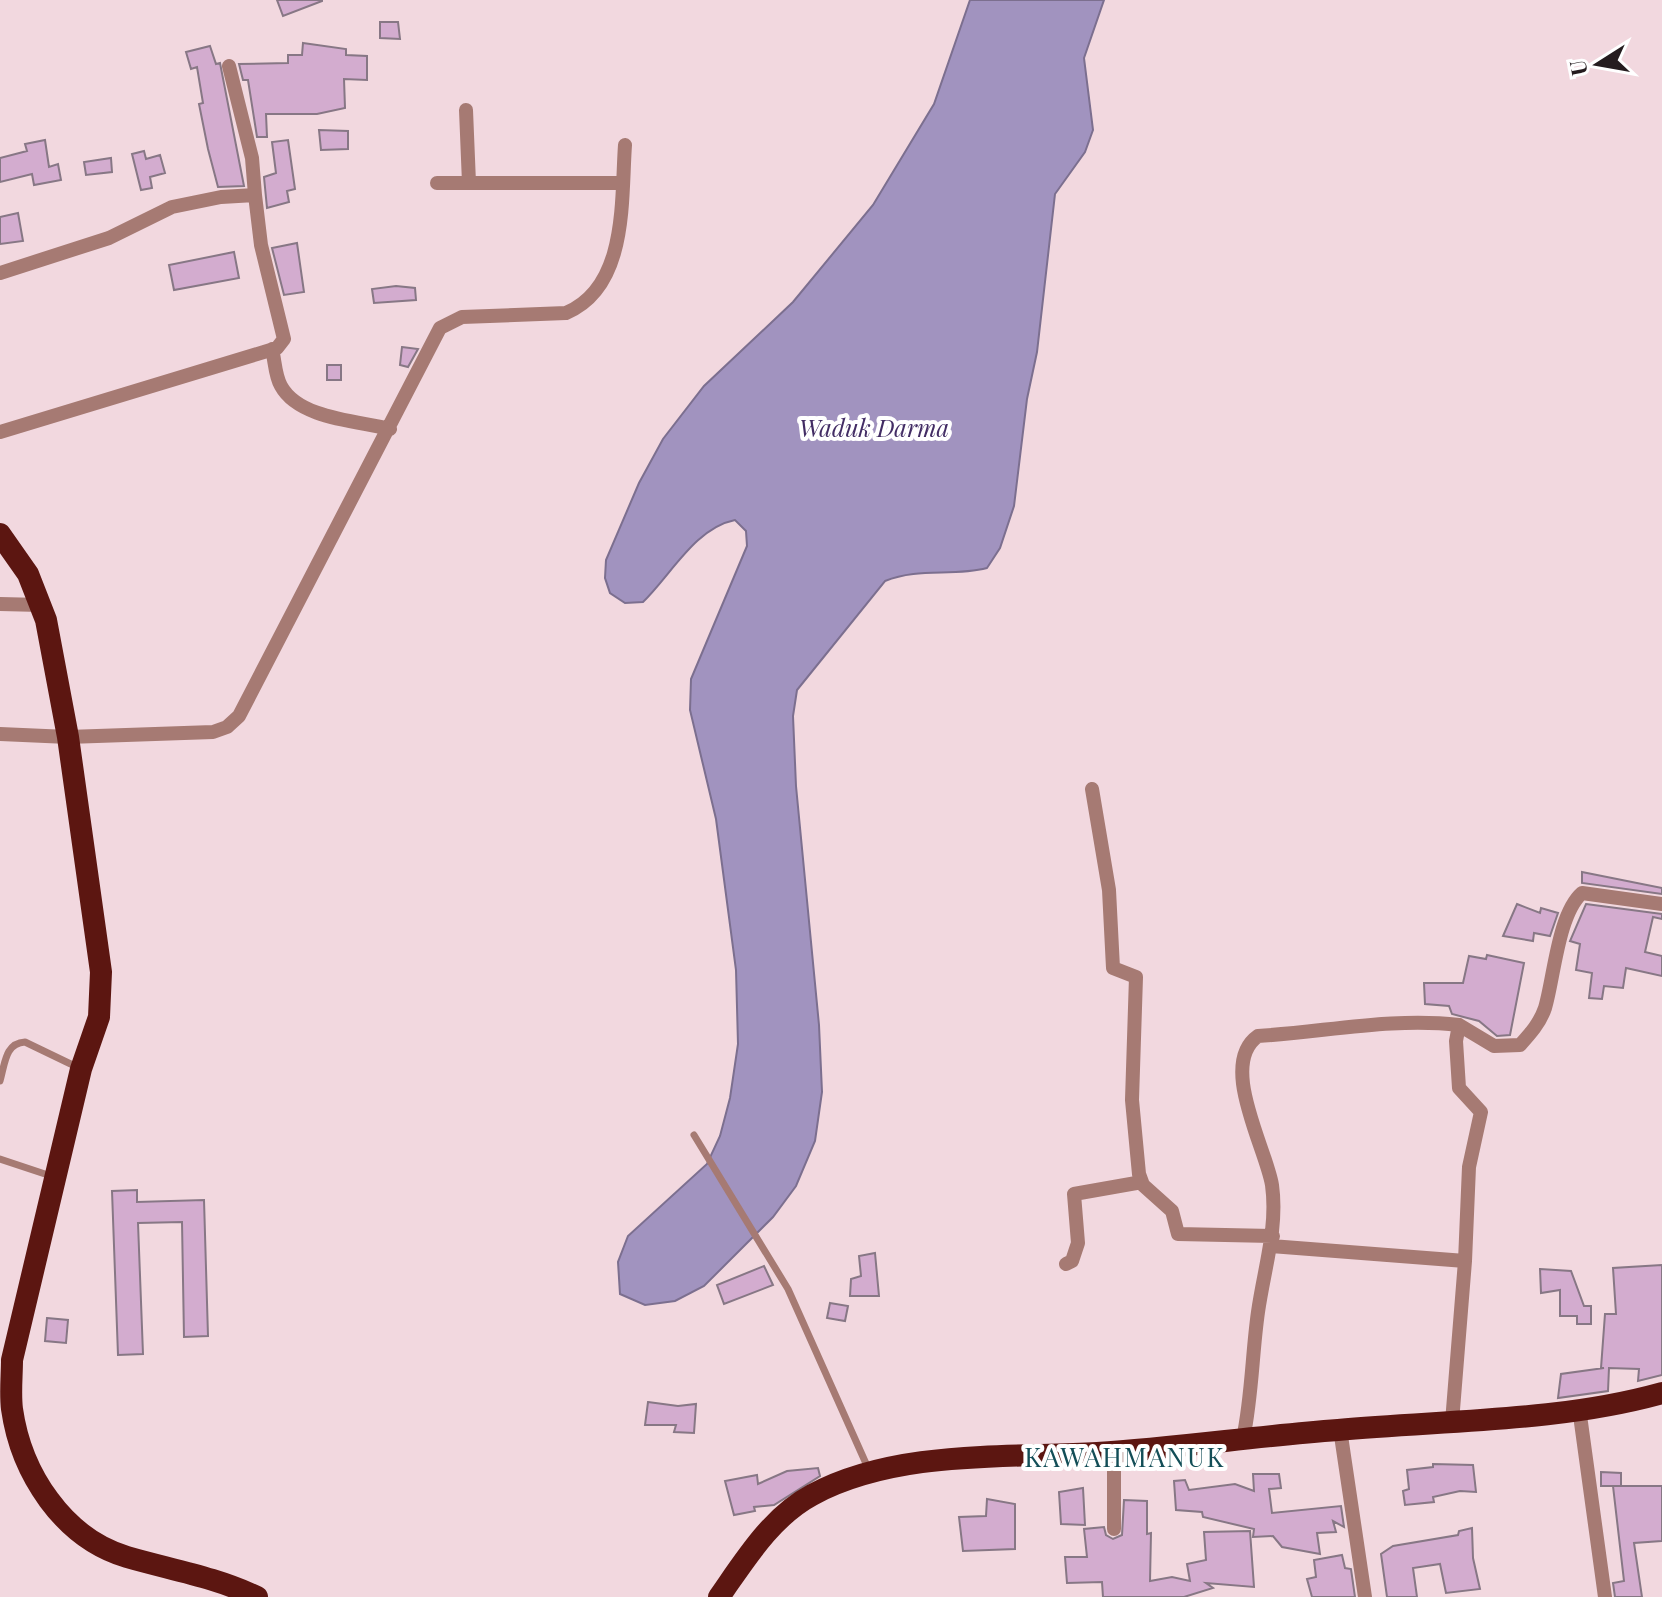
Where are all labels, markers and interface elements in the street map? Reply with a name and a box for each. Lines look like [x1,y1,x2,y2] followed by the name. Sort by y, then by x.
[1558,24,1638,104] north arrow
[1561,58,1594,78] text: U
[799,411,949,443] water label: Waduk Darma
[1024,1439,1226,1474] district label: KAWAHMANUK

